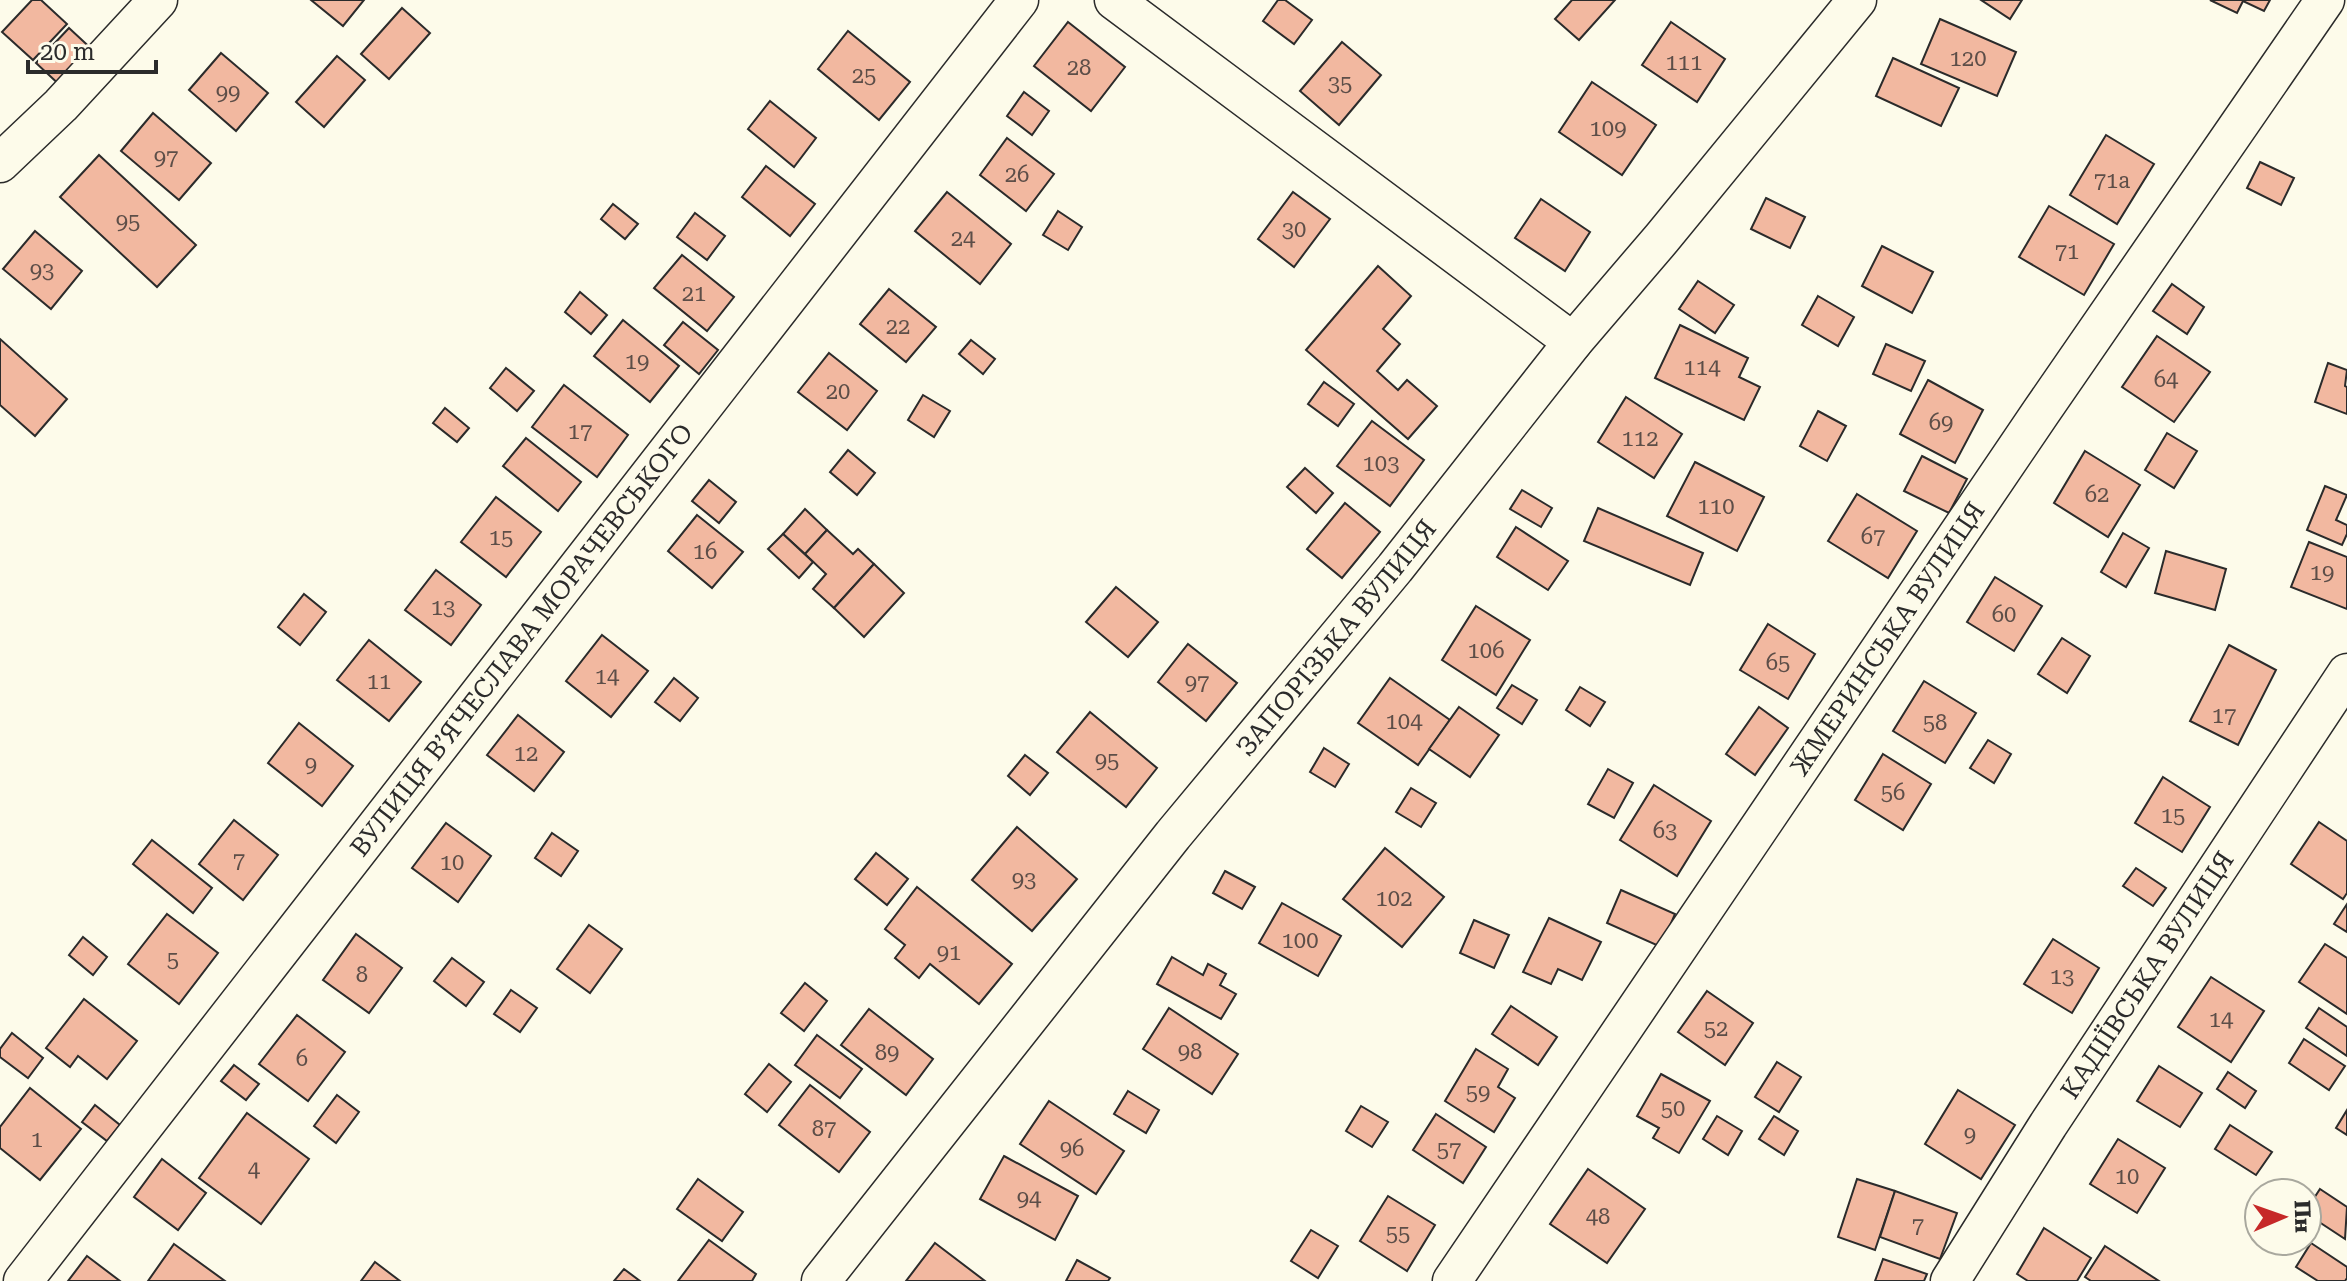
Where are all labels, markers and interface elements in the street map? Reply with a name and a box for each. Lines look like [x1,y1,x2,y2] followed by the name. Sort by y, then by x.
[28,24,156,74] scale bar
[40,38,95,66] text: 20 m
[1950,46,1986,71] house number: 120
[1666,50,1702,75] house number: 111
[1067,55,1091,80] house number: 28
[852,63,876,88] house number: 25
[1328,71,1352,96] house number: 35
[216,80,240,105] house number: 99
[1590,116,1626,141] house number: 109
[154,145,178,170] house number: 97
[1005,162,1029,187] house number: 26
[2094,168,2130,193] house number: 71а
[116,209,140,234] house number: 95
[1282,217,1306,242] house number: 30
[951,226,976,251] house number: 24
[2055,239,2079,264] house number: 71
[30,258,54,283] house number: 93
[682,281,706,306] house number: 21
[886,314,910,339] house number: 22
[625,349,649,374] house number: 19
[1684,355,1721,380] house number: 114
[2154,367,2179,392] house number: 64
[826,379,850,404] house number: 20
[1929,410,1953,435] house number: 69
[344,418,699,862] street label: ВУЛИЦЯ В’ЯЧЕСЛАВА МОРАЧЕВСЬКОГО
[568,419,592,444] house number: 17
[1622,426,1658,451] house number: 112
[1363,451,1399,476] house number: 103
[2085,482,2109,507] house number: 62
[1698,494,1734,519] house number: 110
[1784,496,1991,781] street label: ЖМЕРИНСЬКА ВУЛИЦЯ
[1230,514,1442,762] street label: ЗАПОРІЗЬКА ВУЛИЦЯ
[1861,524,1885,549] house number: 67
[489,525,513,550] house number: 15
[693,539,717,564] house number: 16
[2310,560,2334,585] house number: 19
[431,595,455,620] house number: 13
[1992,602,2016,627] house number: 60
[1468,638,1504,663] house number: 106
[1766,650,1790,675] house number: 65
[595,664,620,689] house number: 14
[367,669,391,694] house number: 11
[1185,670,1209,695] house number: 97
[2212,703,2236,728] house number: 17
[1386,709,1423,734] house number: 104
[1923,710,1947,735] house number: 58
[514,741,538,766] house number: 12
[1095,748,1119,773] house number: 95
[305,752,317,777] house number: 9
[1881,780,1905,805] house number: 56
[2161,803,2185,828] house number: 15
[1653,818,1677,843] house number: 63
[2055,846,2240,1104] street label: КАДІЇВСЬКА ВУЛИЦЯ
[233,848,245,873] house number: 7
[440,850,464,875] house number: 10
[1012,867,1036,892] house number: 93
[1376,886,1412,911] house number: 102
[1282,928,1318,953] house number: 100
[937,940,961,965] house number: 91
[167,947,179,972] house number: 5
[356,962,368,987] house number: 8
[2050,964,2074,989] house number: 13
[2209,1007,2234,1032] house number: 14
[1704,1016,1728,1041] house number: 52
[1178,1039,1202,1064] house number: 98
[875,1040,899,1065] house number: 89
[296,1046,308,1071] house number: 6
[1466,1080,1490,1105] house number: 59
[1661,1096,1685,1121] house number: 50
[812,1116,836,1141] house number: 87
[1964,1122,1976,1147] house number: 9
[31,1127,43,1152] house number: 1
[1060,1136,1084,1161] house number: 96
[1437,1137,1461,1162] house number: 57
[248,1157,261,1182] house number: 4
[2115,1164,2139,1189] house number: 10
[2243,1177,2323,1257] north arrow
[1017,1186,1042,1211] house number: 94
[2289,1199,2316,1233] text: Пн
[1586,1204,1610,1229] house number: 48
[1912,1213,1924,1238] house number: 7
[1386,1221,1410,1246] house number: 55

